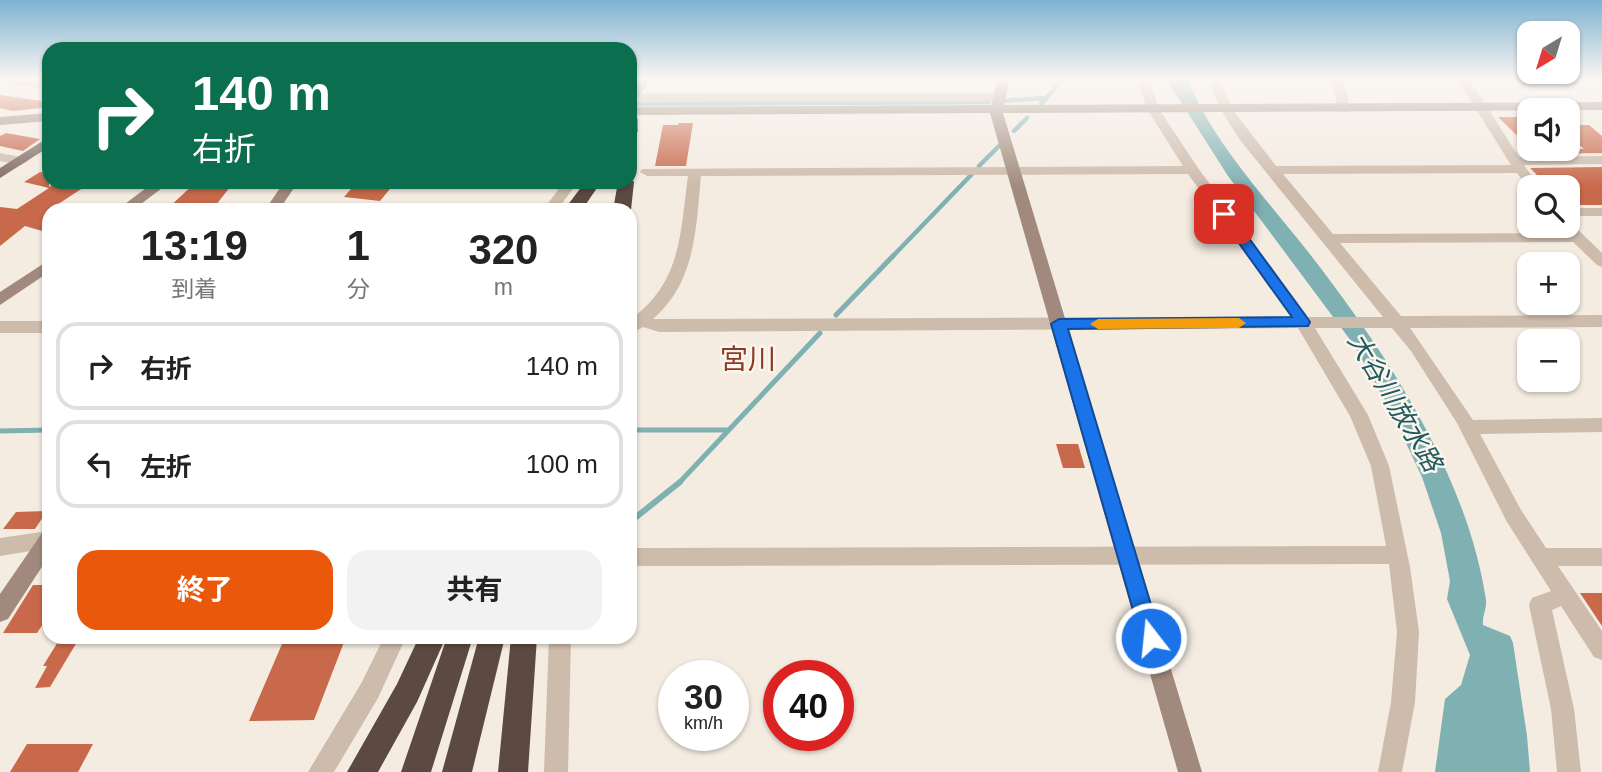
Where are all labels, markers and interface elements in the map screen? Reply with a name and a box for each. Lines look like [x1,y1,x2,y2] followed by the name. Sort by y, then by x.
[1517,21,1580,84] north arrow
[1517,21,1580,392] map controls
[192,66,331,120] text: 140 m
[77,70,168,161] icon: right
[1517,98,1580,161] button: sound
[192,131,256,167] text: 右折
[1517,175,1580,238] button: search
[1194,184,1254,244] pin
[1205,195,1243,233] icon: arrive
[141,222,248,269] text: 13:19
[346,222,370,269] text: 1
[468,226,538,273] text: 320
[1517,252,1580,315] button: +
[494,274,513,300] text: m
[171,276,217,302] text: 到着
[347,276,370,302] text: 分
[1342,327,1449,478] water label: 大谷川放水路
[1517,329,1580,392] button: −
[720,344,776,375] district label: 宮川
[81,347,119,385] icon: right
[526,351,598,381] text: 140 m
[140,354,192,384] text: 右折
[81,445,119,483] icon: left
[526,449,598,479] text: 100 m
[140,452,192,482] text: 左折
[77,550,333,630] button: 終了
[347,550,602,630] button: 共有
[1114,601,1188,675] position arrow
[763,660,854,751] speed limit sign: 40
[684,677,723,716] text: 30
[684,713,723,733] text: km/h

